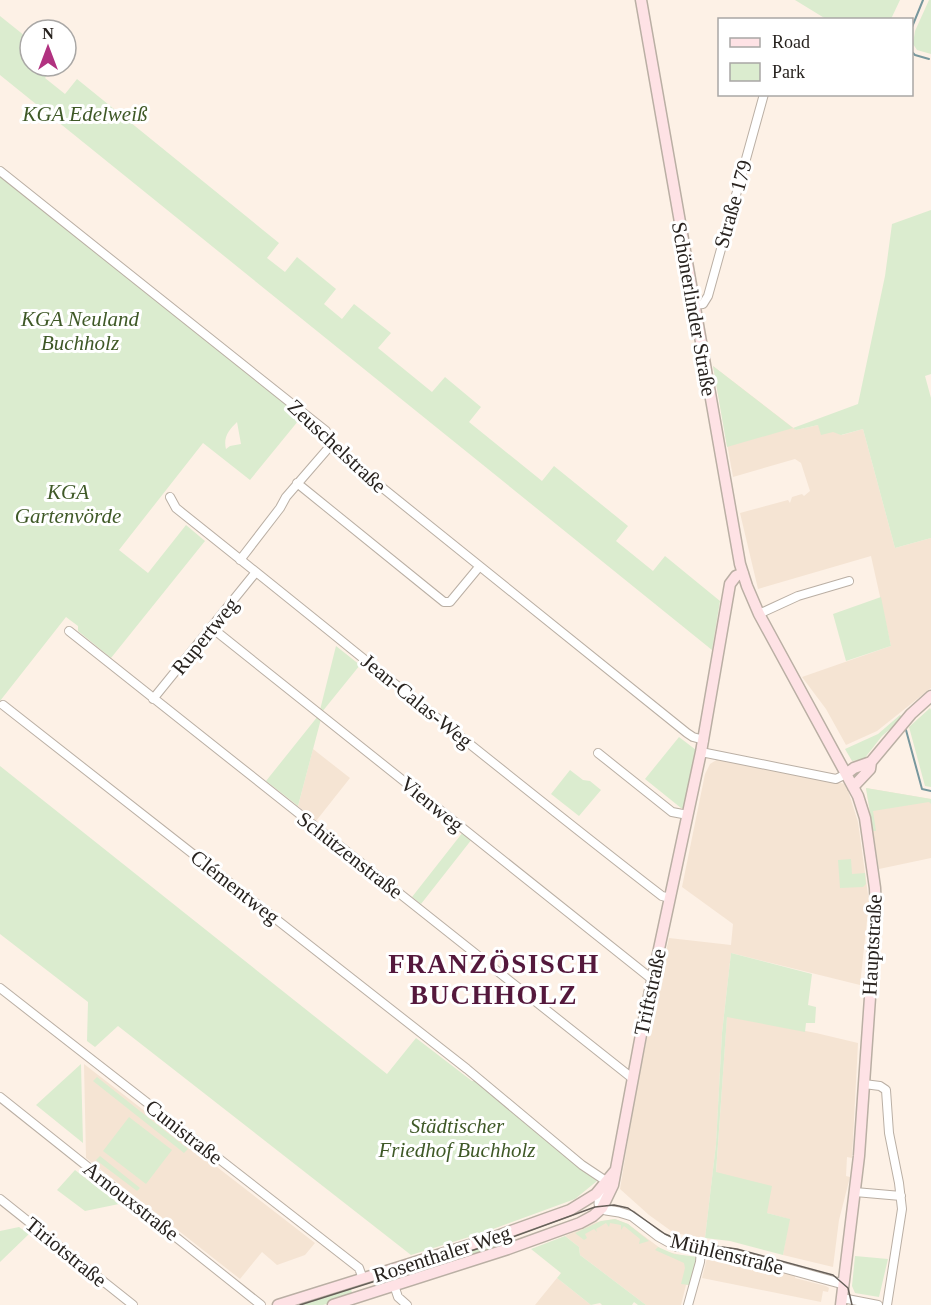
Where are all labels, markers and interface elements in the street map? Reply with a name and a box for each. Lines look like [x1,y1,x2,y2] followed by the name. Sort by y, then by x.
[18,18,78,78] north arrow
[718,18,913,96] legend
[42,25,54,42] text: N
[772,32,810,52] text: Road
[772,62,805,82] text: Park
[21,102,148,126] park label: KGA Edelweiß
[709,157,757,251] street label: Straße 179
[667,220,721,398] street label: Schönerlinder Straße
[20,307,140,355] park label: KGA Neuland Buchholz
[283,394,391,498] street label: Zeuschelstraße
[15,480,121,528] park label: KGA Gartenvörde
[167,592,244,679] street label: Rupertweg
[357,649,478,753] street label: Jean-Calas-Weg
[395,771,469,837] street label: Vienweg
[293,806,407,904] street label: Schützenstraße
[186,845,285,929] street label: Clémentweg
[857,894,887,996] street label: Hauptstraße
[629,947,671,1037] street label: Triftstraße
[388,949,600,1010] district label: FRANZÖSISCH BUCHHOLZ
[141,1095,227,1169] street label: Cunistraße
[378,1114,535,1162] park label: Städtischer Friedhof Buchholz
[79,1156,183,1246] street label: Arnouxstraße
[21,1212,111,1292] street label: Tiriotstraße
[370,1220,514,1288] street label: Rosenthaler Weg
[668,1228,786,1280] street label: Mühlenstraße

